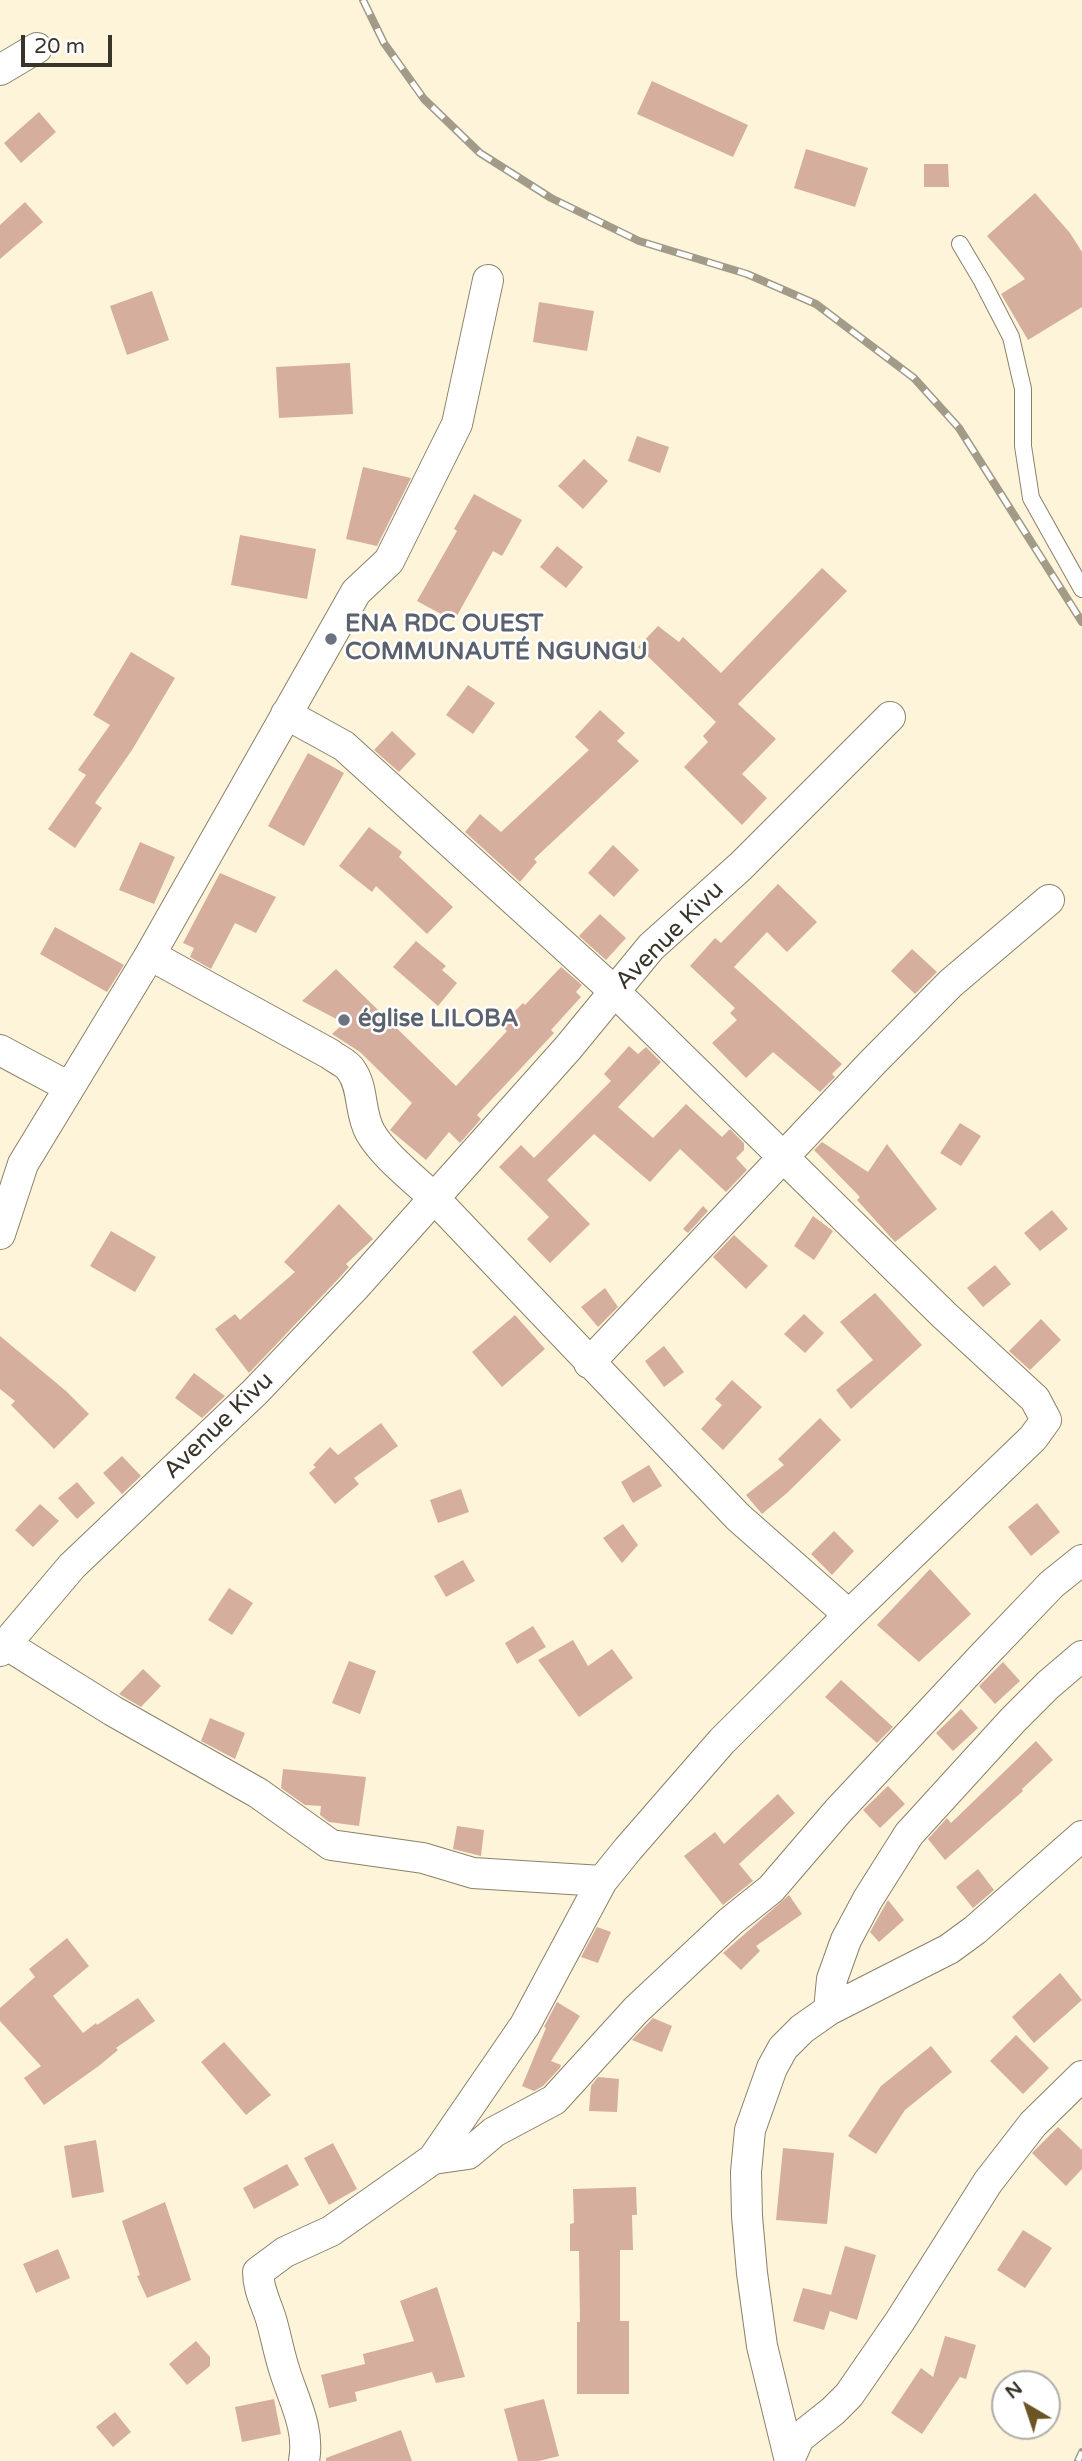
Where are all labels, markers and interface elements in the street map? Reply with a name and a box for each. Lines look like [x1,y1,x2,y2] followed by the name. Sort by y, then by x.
[24,21,116,65] scale bar
[34,34,85,59] text: 20 m
[345,611,648,667] place label: ENA RDC OUEST COMMUNAUTÉ NGUNGU
[323,631,339,647] marker: ENA RDC OUEST COMMUNAUTÉ NGUNGU
[610,876,730,996] street label: Avenue Kivu
[358,1006,519,1034] place label: église LILOBA
[336,1012,352,1028] marker: église LILOBA
[158,1366,280,1486] street label: Avenue Kivu
[991,2370,1061,2440] north arrow
[1001,2377,1027,2404] text: N

